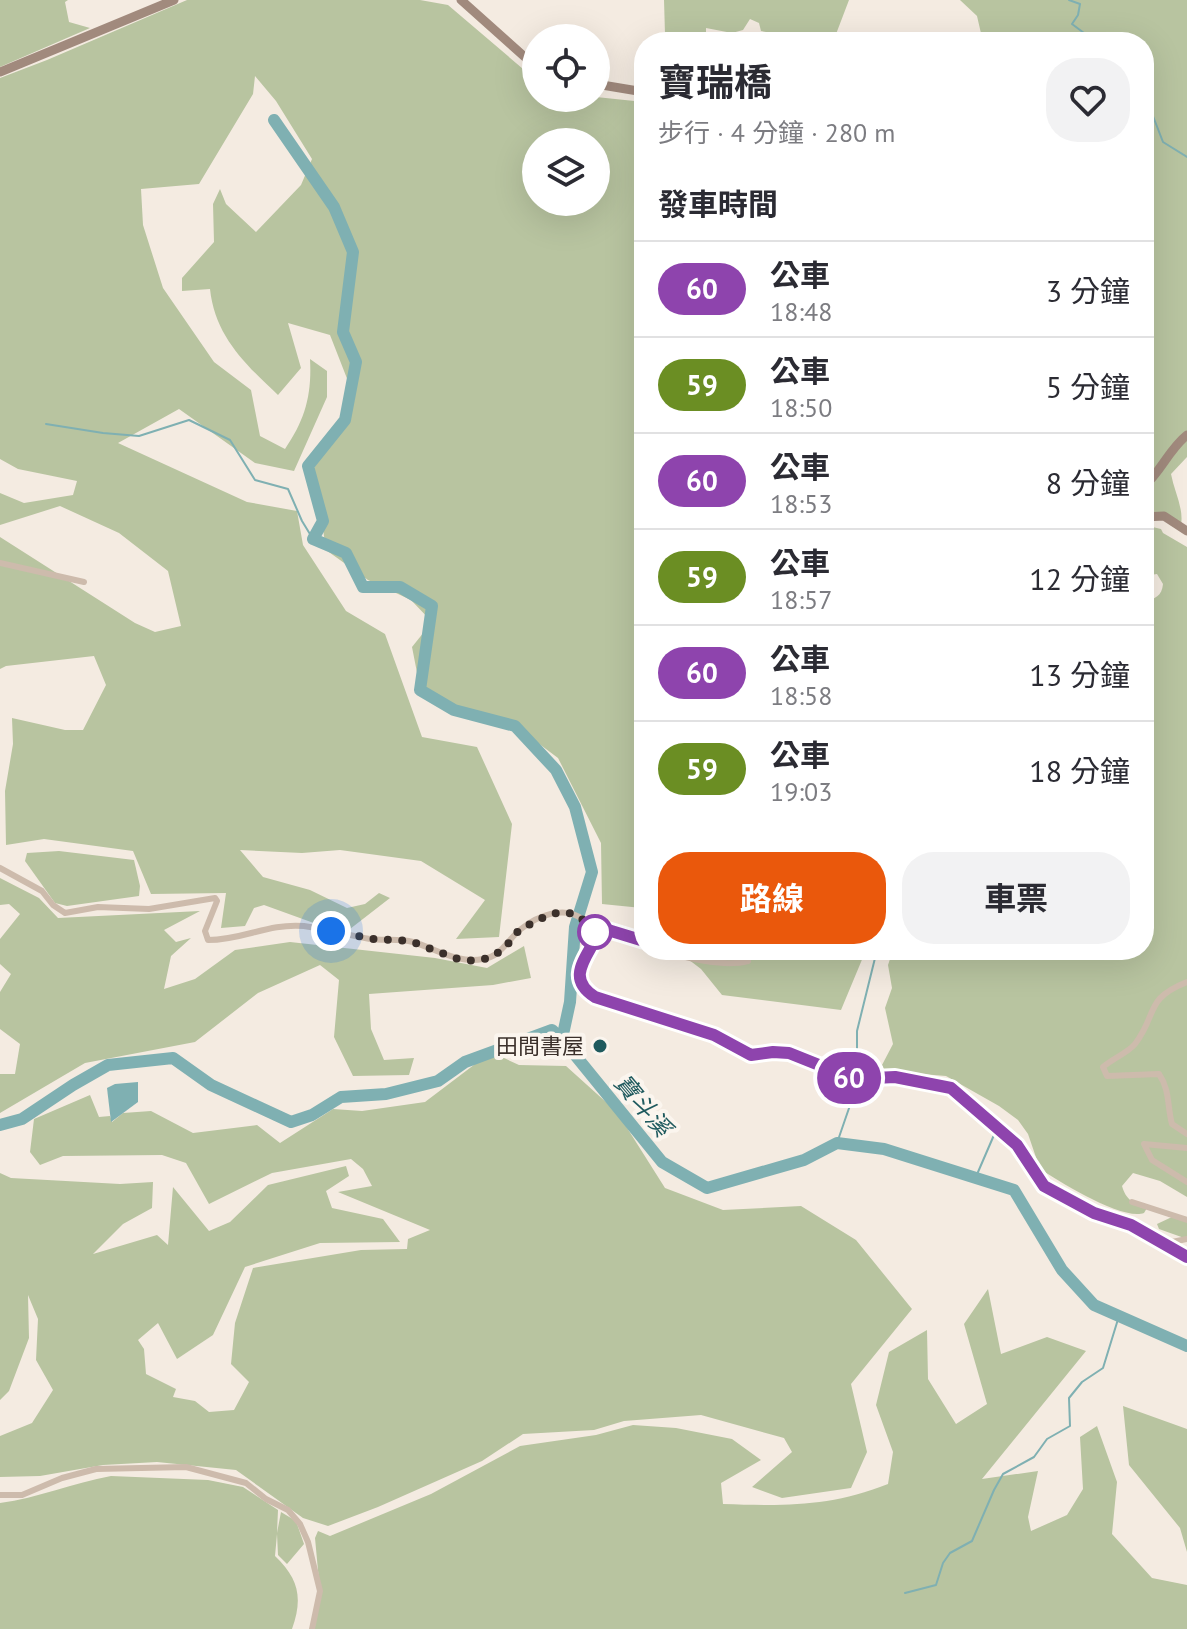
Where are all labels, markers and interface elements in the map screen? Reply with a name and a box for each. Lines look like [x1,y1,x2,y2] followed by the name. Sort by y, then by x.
[522,24,610,216] map controls
[522,24,610,112] button: locate
[658,57,772,106] text: 寶瑞橋
[1046,58,1130,142] button: heart
[658,116,895,149] text: 步行 · 4 分鐘 · 280 m
[522,128,610,216] button: layers
[658,184,778,223] text: 發車時間
[770,255,830,294] text: 公車
[686,270,718,307] text: 60
[1046,271,1130,310] text: 3 分鐘
[770,295,832,328] text: 18:48
[770,351,830,390] text: 公車
[686,366,718,403] text: 59
[1046,367,1130,406] text: 5 分鐘
[770,391,832,424] text: 18:50
[770,447,830,486] text: 公車
[686,462,718,499] text: 60
[1046,463,1130,502] text: 8 分鐘
[770,487,832,520] text: 18:53
[770,543,830,582] text: 公車
[686,558,718,595] text: 59
[1029,559,1130,598] text: 12 分鐘
[770,583,832,616] text: 18:57
[770,639,830,678] text: 公車
[686,654,718,691] text: 60
[1029,655,1130,694] text: 13 分鐘
[770,679,832,712] text: 18:58
[770,735,830,774] text: 公車
[686,750,718,787] text: 59
[1029,751,1130,790] text: 18 分鐘
[770,775,832,808] text: 19:03
[658,852,886,944] button: 路線
[902,852,1130,944] button: 車票
[311,911,351,951] your location
[578,915,612,949] unlabelled marker
[496,1032,584,1060] place label: 田間書屋
[591,1037,609,1055] marker: 田間書屋
[813,1052,885,1104] line badge: 60
[833,1059,865,1096] text: 60
[608,1067,680,1145] water label: 寶斗溪

